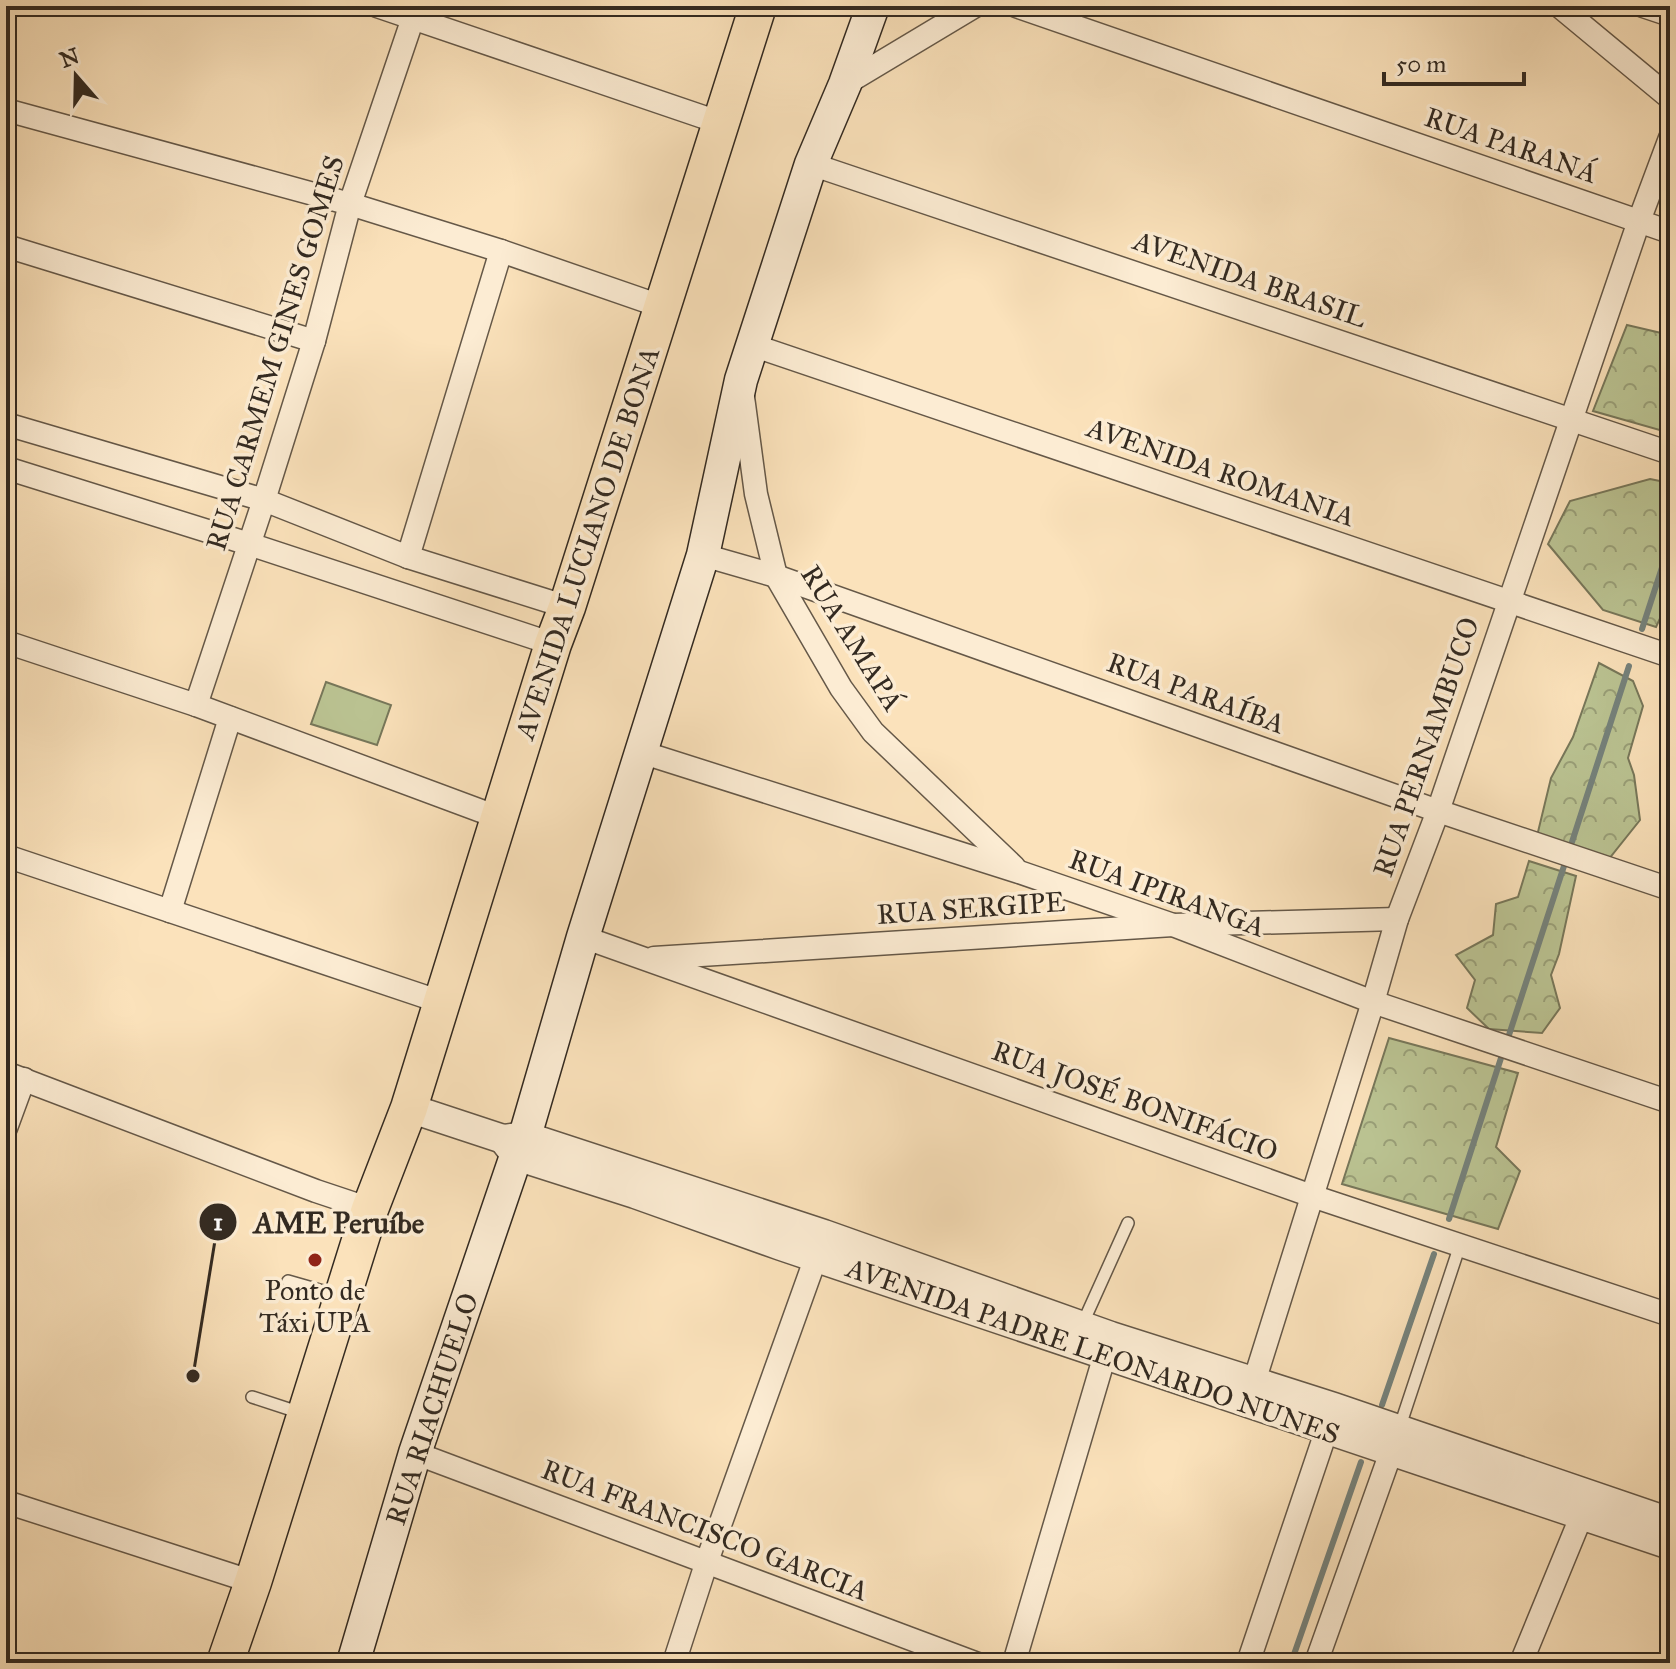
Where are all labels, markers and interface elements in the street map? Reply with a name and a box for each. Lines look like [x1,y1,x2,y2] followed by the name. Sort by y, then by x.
[36,36,116,116] north arrow
[1384,36,1524,86] scale bar
[56,42,83,74] text: N
[1396,49,1446,79] text: 50 m
[1420,99,1602,191] street label: RUA PARANÁ
[198,151,352,555] street label: RUA CARMEM GINES GOMES
[1128,222,1371,335] street label: AVENIDA BRASIL
[507,342,667,745] street label: AVENIDA LUCIANO DE BONA
[1082,409,1360,534] street label: AVENIDA ROMANIA
[793,559,911,718] street label: RUA AMAPÁ
[1365,613,1487,881] street label: RUA PERNAMBUCO
[1102,645,1290,741] street label: RUA PARAÍBA
[1064,841,1270,945] street label: RUA IPIRANGA
[876,884,1066,932] street label: RUA SERGIPE
[987,1033,1283,1169] street label: RUA JOSÉ BONIFÁCIO
[198,1195,440,1249] callout: AME Peruíbe
[252,1205,425,1241] text: AME Peruíbe
[213,1207,223,1237] text: 1
[841,1250,1344,1452] street label: AVENIDA PADRE LEONARDO NUNES
[306,1251,324,1269] marker: Ponto de Táxi UPA
[259,1273,371,1340] place label: Ponto de Táxi UPA
[378,1288,486,1530] street label: RUA RIACHUELO
[537,1451,873,1609] street label: RUA FRANCISCO GARCIA

